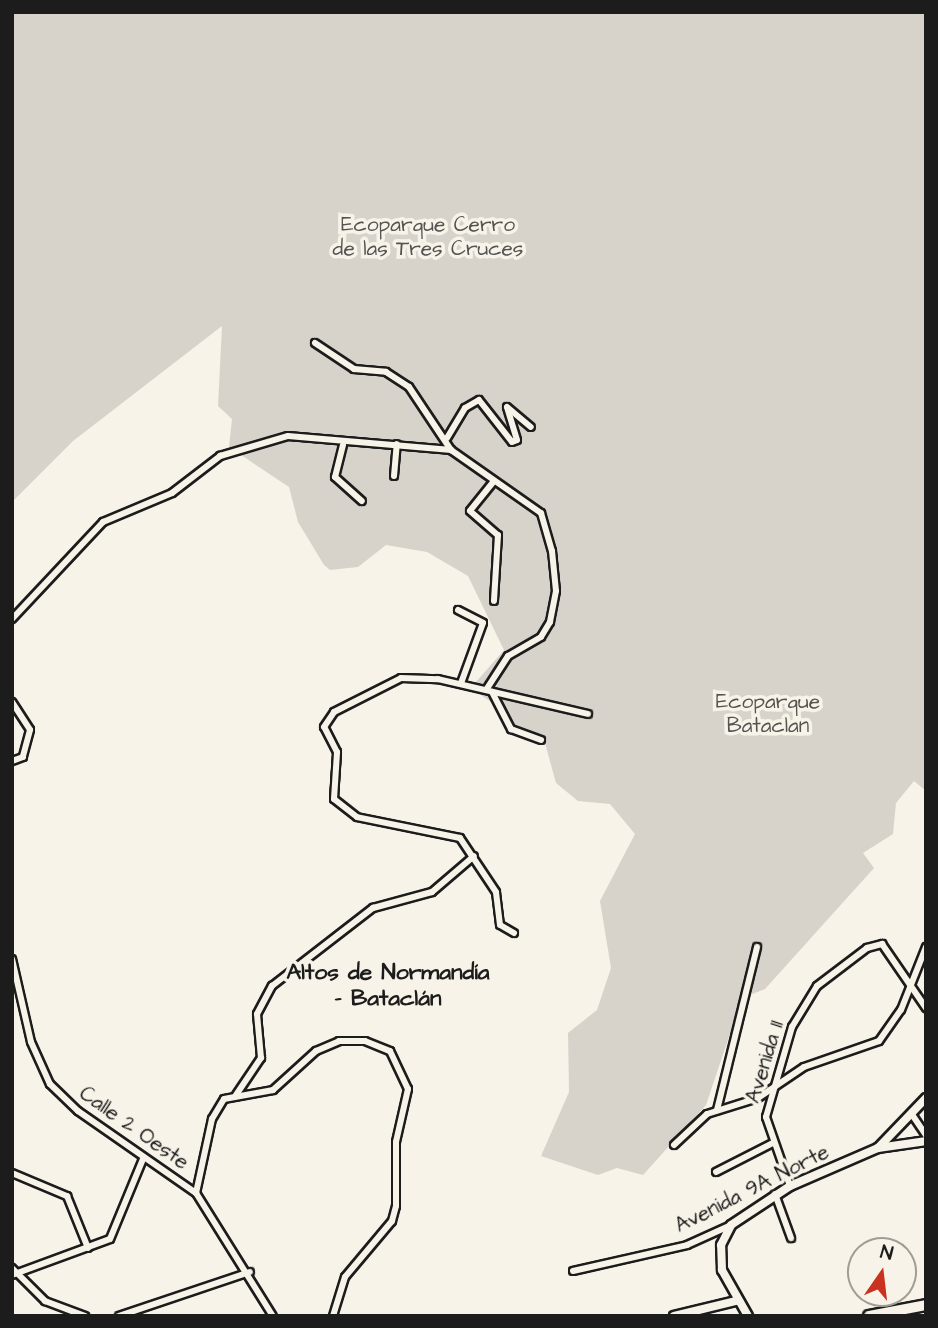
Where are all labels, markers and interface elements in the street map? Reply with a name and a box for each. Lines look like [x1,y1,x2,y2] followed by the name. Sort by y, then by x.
[333,212,523,262] park label: Ecoparque Cerro de las Tres Cruces
[716,689,820,739] park label: Ecoparque Bataclan
[287,958,489,1012] district label: Altos de Normandía - Bataclán
[741,1018,789,1106] street label: Avenida 11
[74,1081,194,1175] street label: Calle 2 Oeste
[671,1139,833,1239] street label: Avenida 9A Norte
[847,1237,917,1307] north arrow
[878,1239,896,1268] text: N

